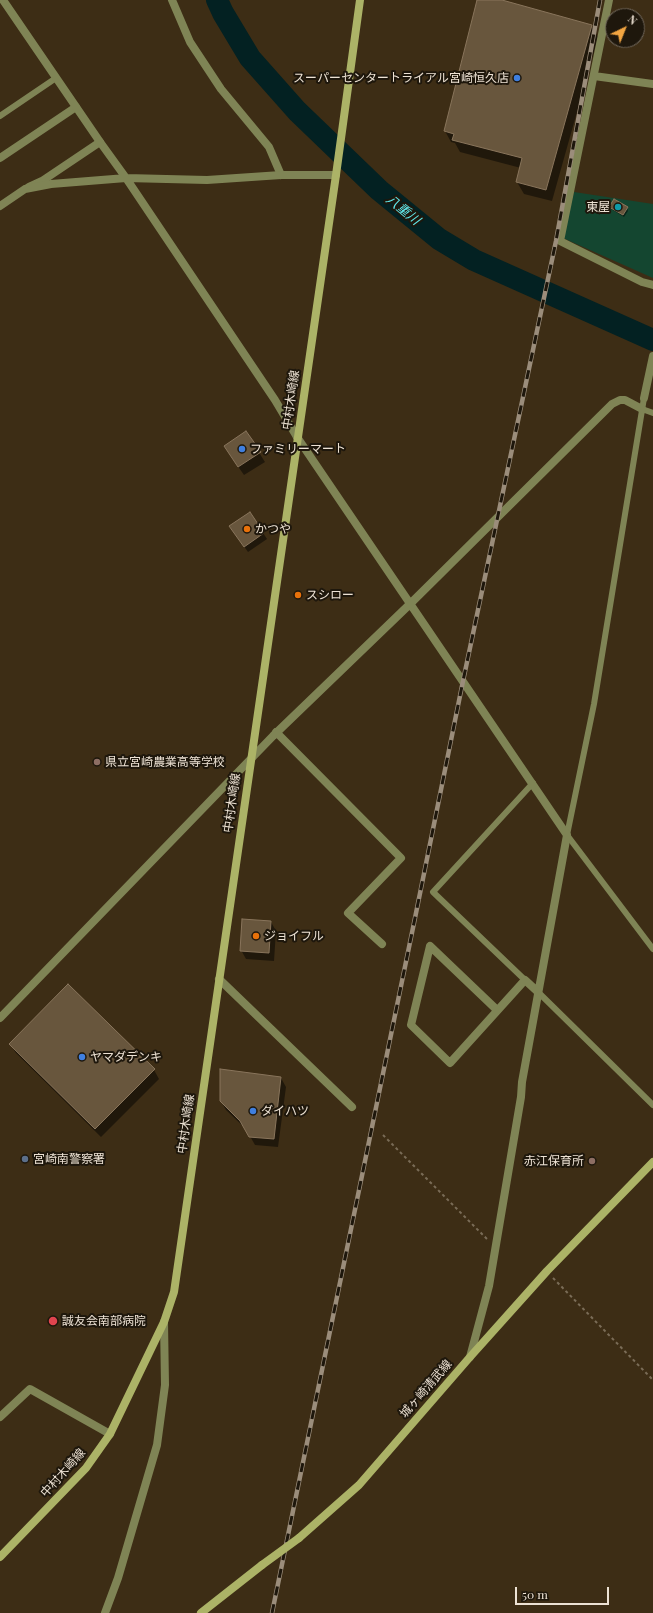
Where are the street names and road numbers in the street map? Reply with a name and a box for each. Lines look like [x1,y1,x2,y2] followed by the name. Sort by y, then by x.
[280,369,302,431] street label: 中村木崎線
[221,772,243,834] street label: 中村木崎線
[175,1093,197,1155] street label: 中村木崎線
[397,1357,455,1421] street label: 城ヶ崎清武線
[38,1446,88,1500] street label: 中村木崎線

